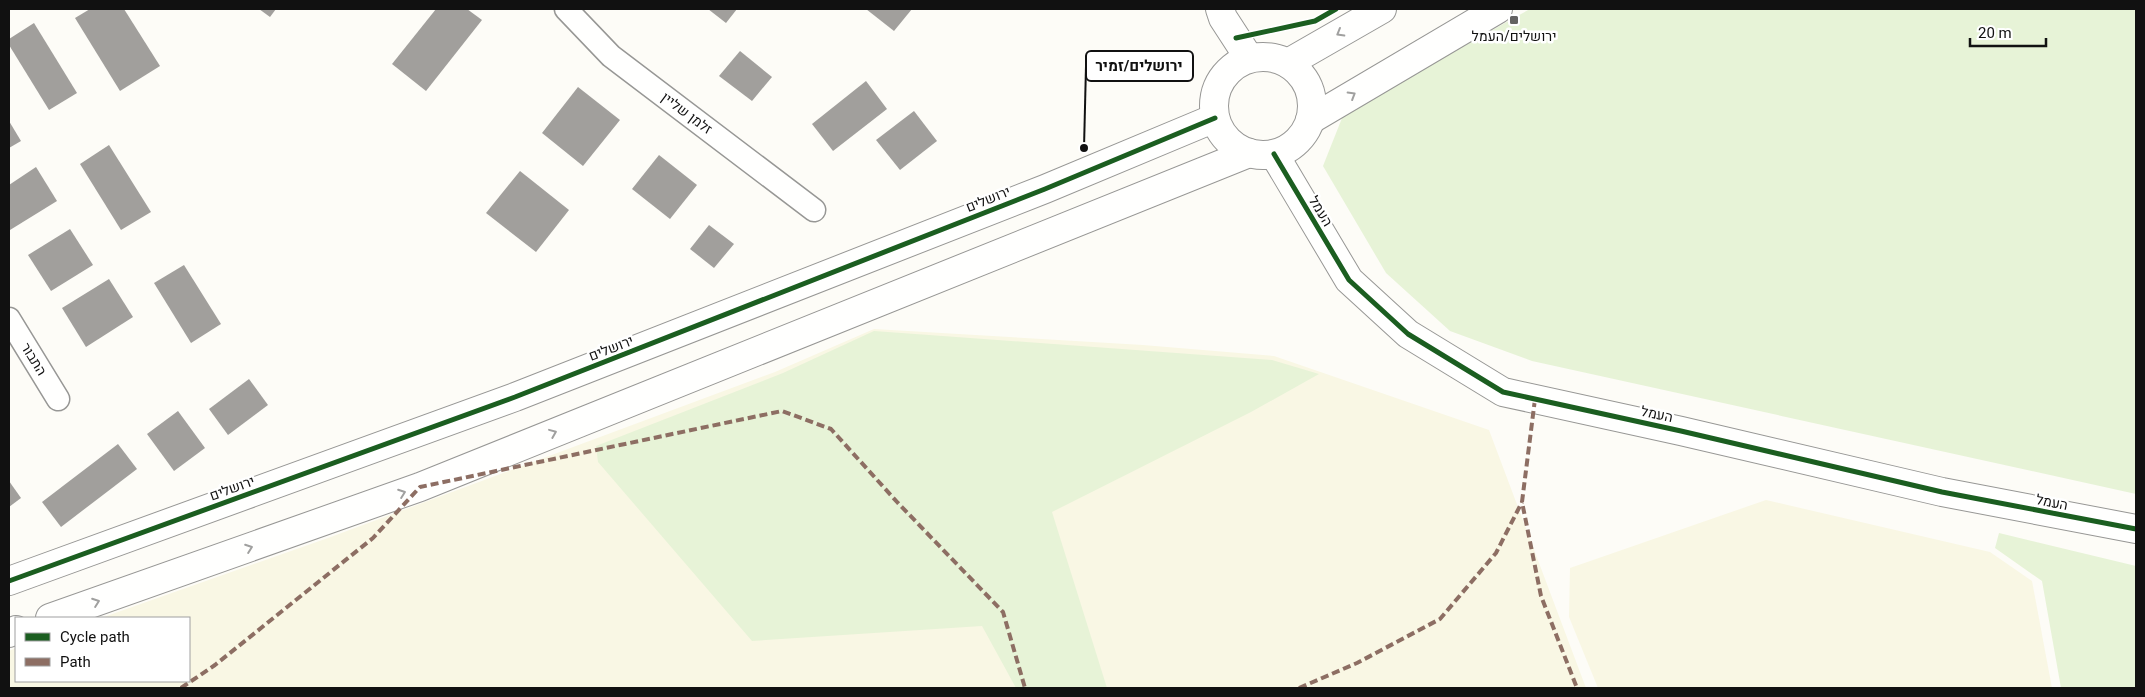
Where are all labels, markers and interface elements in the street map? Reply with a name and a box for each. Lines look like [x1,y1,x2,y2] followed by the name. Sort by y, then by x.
[1508,14,1520,26] marker: ירושלים/העמל
[1970,15,2046,47] scale bar
[1978,22,2012,44] text: 20 m
[1472,26,1556,47] place label: ירושלים/העמל
[1336,27,1345,37] one-way arrow
[1086,51,1193,81] callout: ירושלים/זמיר
[1095,55,1183,77] text: ירושלים/זמיר
[657,87,717,140] street label: זלמן שליין
[1346,91,1355,101] one-way arrow
[963,181,1014,218] street label: ירושלים
[1303,192,1338,231] street label: העמל
[586,330,637,367] street label: ירושלים
[15,339,52,380] street label: התבור
[1639,401,1675,428] street label: העמל
[549,429,557,439] one-way arrow
[207,471,258,506] street label: ירושלים
[398,489,406,499] one-way arrow
[2034,489,2070,516] street label: העמל
[245,543,253,553] one-way arrow
[91,598,100,608] one-way arrow
[15,617,190,682] legend
[60,626,130,648] text: Cycle path
[60,651,91,673] text: Path

